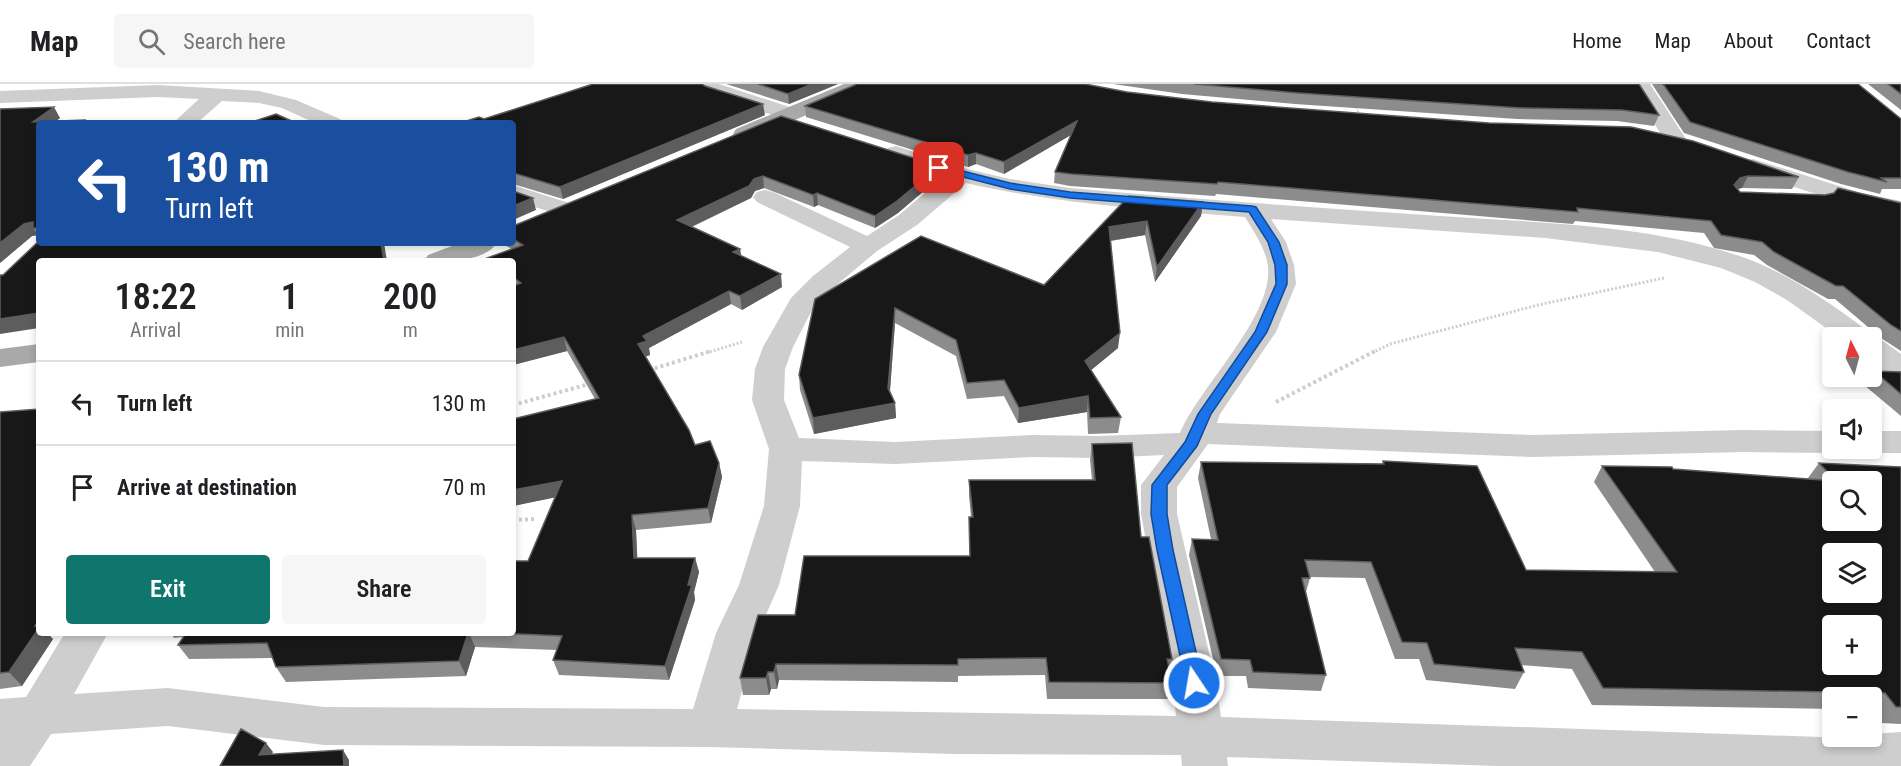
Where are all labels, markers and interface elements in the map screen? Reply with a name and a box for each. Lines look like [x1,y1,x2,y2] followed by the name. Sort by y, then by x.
[114,14,534,68] search box
[30,25,78,58] text: Map
[135,25,168,58] icon: search
[183,29,286,54] text: Search here
[1572,29,1622,53] text: Home
[1655,29,1691,53] text: Map
[1724,29,1773,53] text: About
[1806,29,1871,53] text: Contact
[913,142,964,193] pin
[165,143,270,192] text: 130 m
[66,144,144,222] icon: left
[922,151,955,184] icon: arrive
[165,193,254,225] text: Turn left
[115,276,197,318] text: 18:22
[281,276,299,318] text: 1
[383,276,437,318] text: 200
[130,318,181,342] text: Arrival
[275,318,304,342] text: min
[403,318,418,342] text: m
[1822,327,1882,387] north arrow
[1822,327,1882,747] map controls
[66,387,99,420] icon: left
[117,391,192,416] text: Turn left
[432,391,486,416] text: 130 m
[1822,399,1882,459] button: sound
[66,471,99,504] icon: arrive
[1822,471,1882,531] button: search
[117,475,297,500] text: Arrive at destination
[443,475,486,500] text: 70 m
[1822,543,1882,603] button: layers
[66,555,270,624] button: Exit
[282,555,486,624] button: Share
[1822,615,1882,675] button: +
[1162,651,1226,715] position arrow
[1822,687,1882,747] button: −

